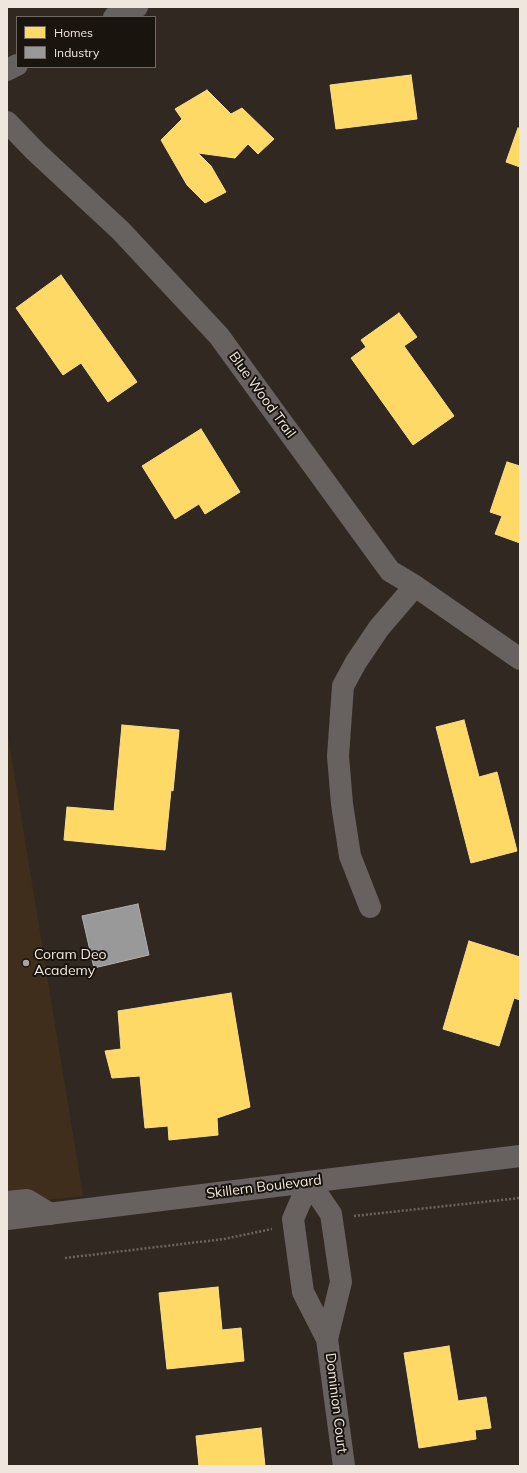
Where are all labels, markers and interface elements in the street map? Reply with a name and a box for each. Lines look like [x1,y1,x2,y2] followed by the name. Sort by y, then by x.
[16,16,156,68] legend
[54,25,93,40] text: Homes
[54,45,99,60] text: Industry
[225,349,299,441] street label: Blue Wood Trail
[34,947,107,980] place label: Coram Deo Academy
[21,958,31,968] marker: Coram Deo Academy
[205,1172,323,1202] street label: Skillern Boulevard
[322,1352,350,1454] street label: Dominion Court

